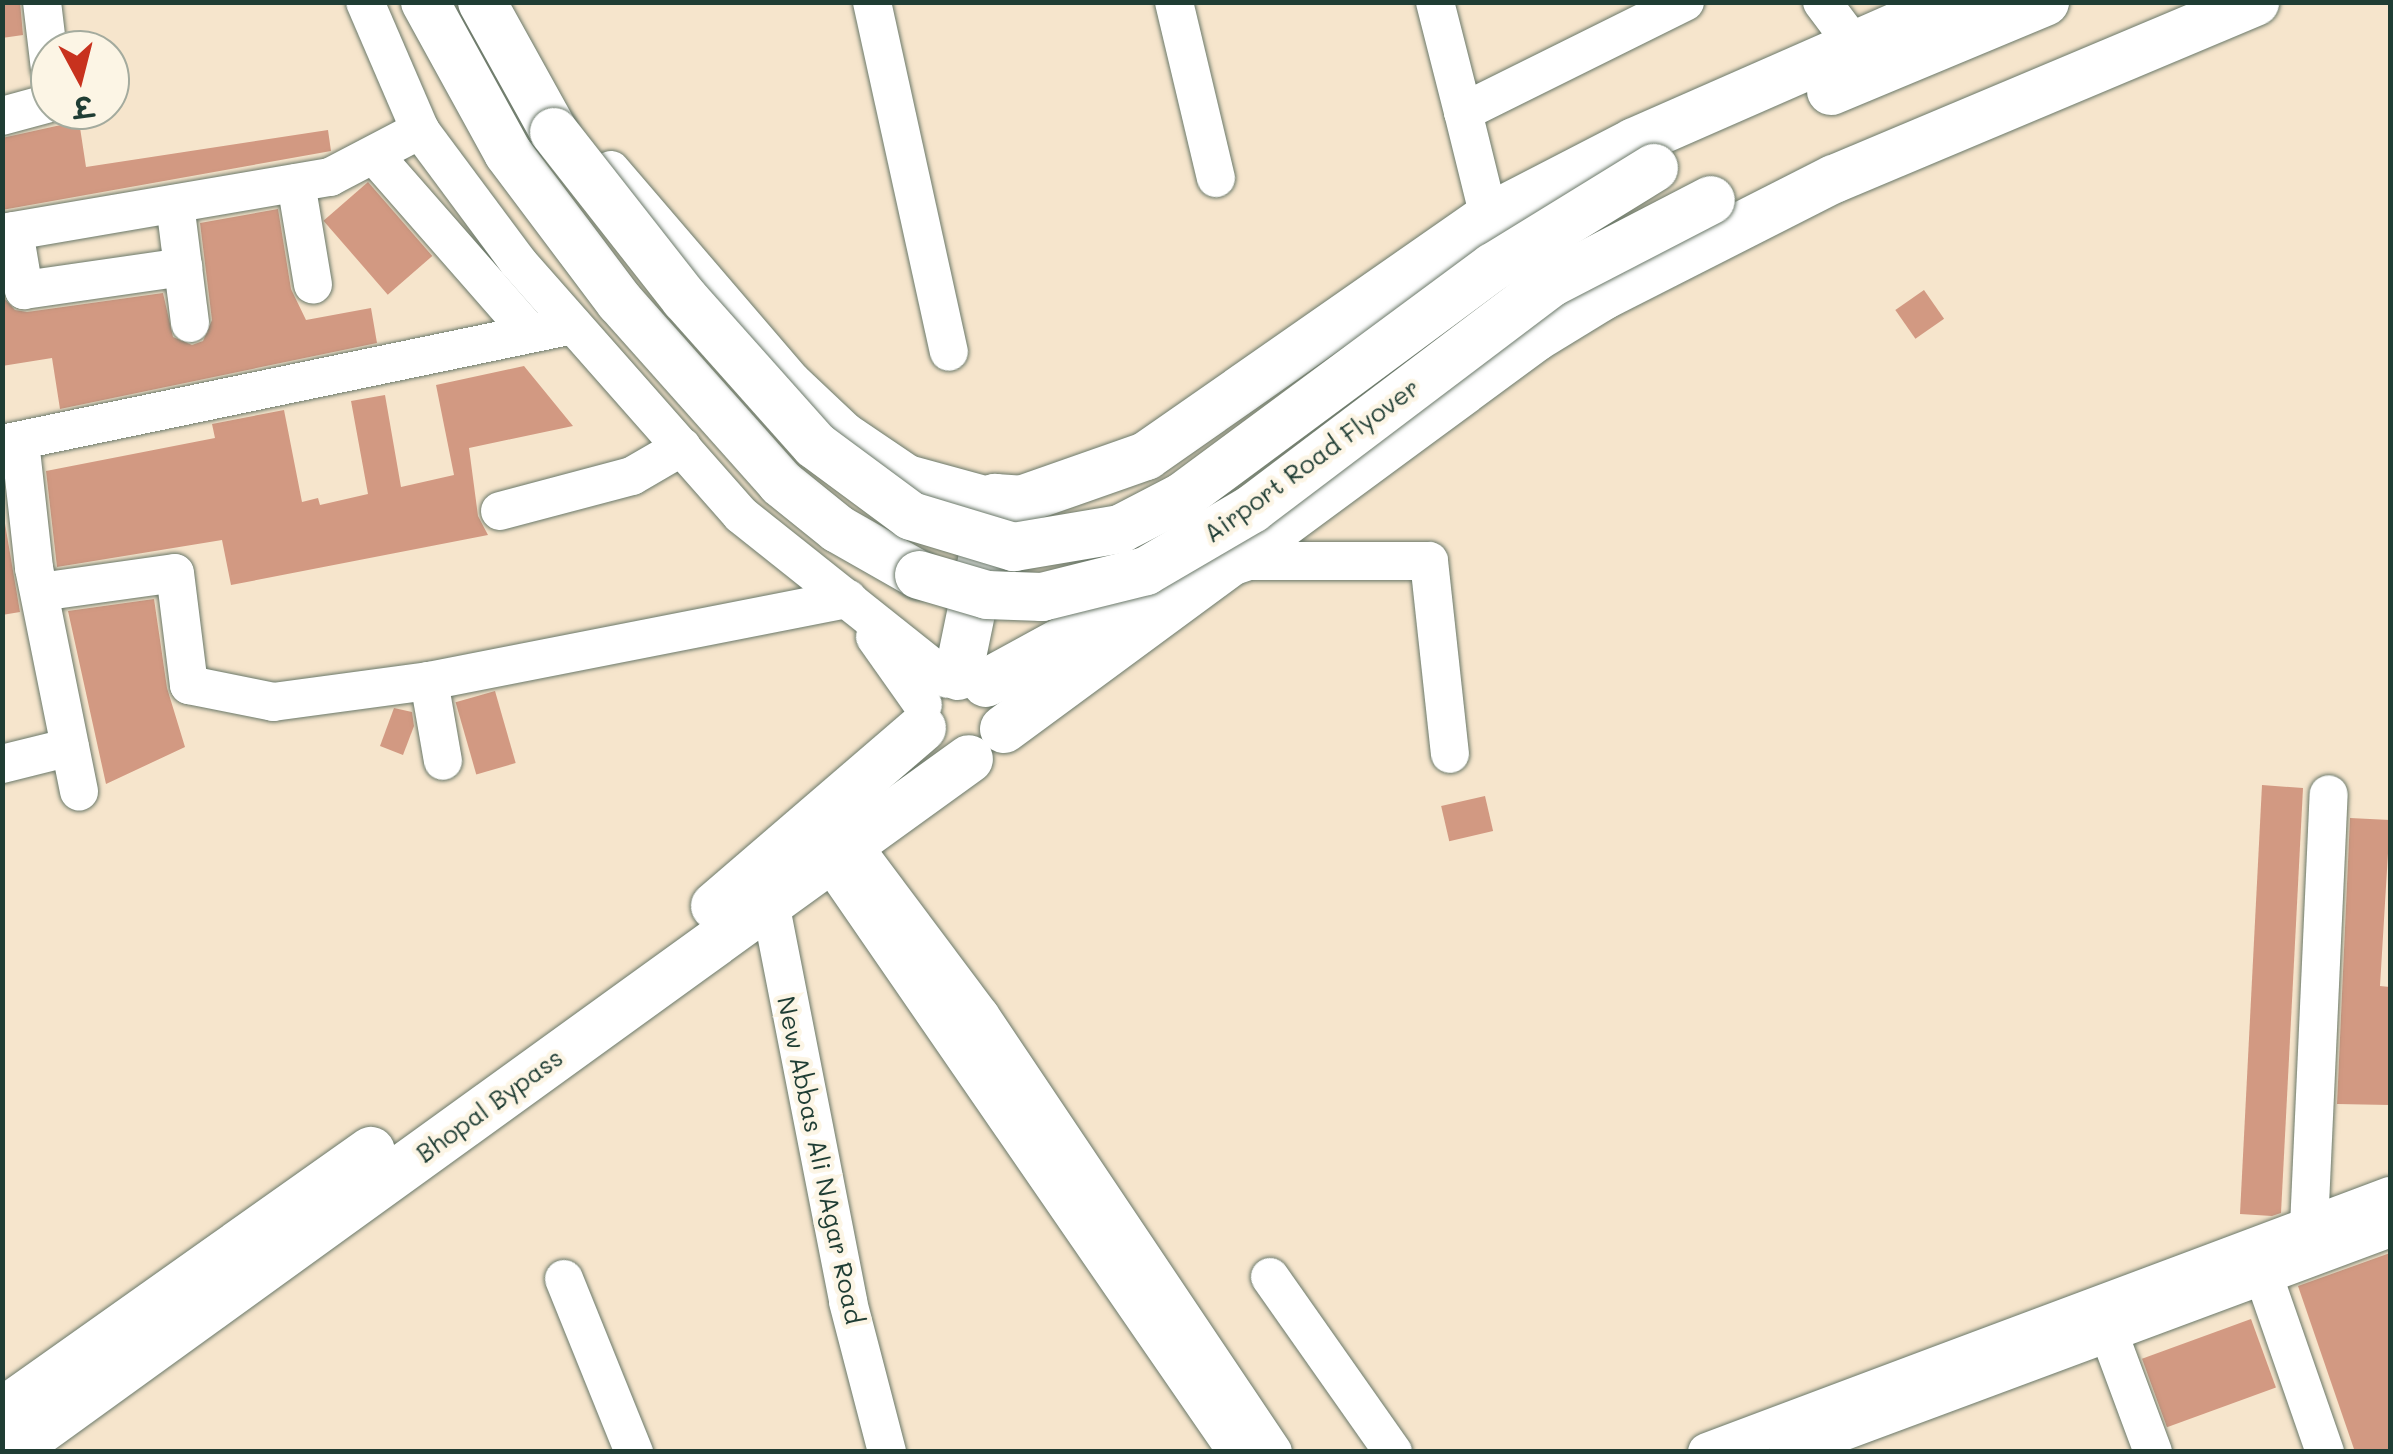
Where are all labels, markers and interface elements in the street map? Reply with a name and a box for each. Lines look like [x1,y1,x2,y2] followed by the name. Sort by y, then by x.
[30,30,130,130] north arrow
[72,89,95,127] text: उ
[1197,372,1425,548] street label: Airport Road Flyover
[772,993,870,1327] street label: New Abbas Ali NAgar Road
[410,1042,568,1168] street label: Bhopal Bypass

